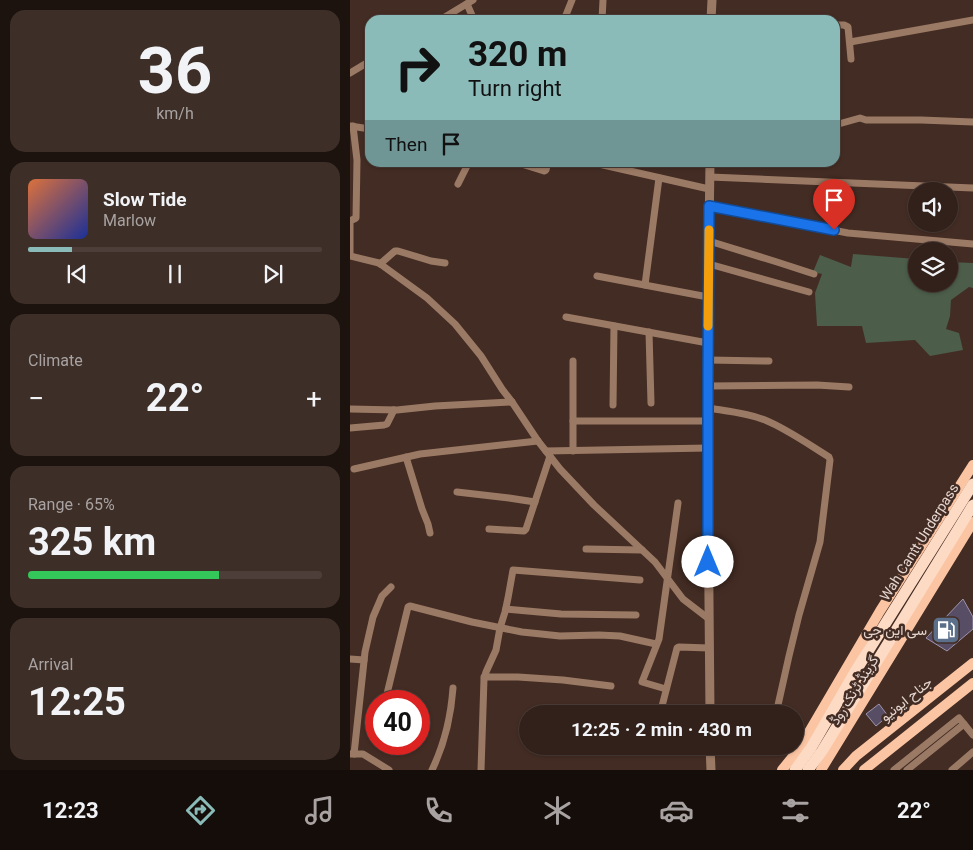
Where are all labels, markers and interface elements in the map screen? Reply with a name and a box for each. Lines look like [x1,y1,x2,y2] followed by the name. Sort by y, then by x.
[138,33,212,109] text: 36
[468,34,567,75] text: 320 m
[385,35,450,100] icon: right
[468,76,562,101] text: Turn right
[156,104,194,123] text: km/h
[437,130,465,158] icon: arrive
[385,133,427,156] text: Then
[813,179,855,230] pin
[908,182,958,292] map controls
[908,182,958,232] button: sound
[820,186,848,214] icon: arrive
[103,188,186,211] text: Slow Tide
[103,211,156,230] text: Marlow
[908,242,958,292] button: layers
[63,260,91,288] icon: previous
[161,260,189,288] icon: pause
[259,260,287,288] icon: next
[28,351,83,370] text: Climate
[146,376,204,420] text: 22°
[28,382,44,415] text: −
[306,382,322,415] text: +
[876,481,962,603] street label: Wah Cantt Underpass
[28,495,115,514] text: Range · 65%
[28,520,156,564] text: 325 km
[681,535,733,587] position arrow
[931,615,961,645] fuel station icon: سی این جی
[863,622,927,639] place label: سی این جی
[826,653,882,728] street label: گرینڈ ٹرنک روڈ
[28,655,73,674] text: Arrival
[877,674,937,727] street label: جناح ایونیو
[28,680,126,724] text: 12:25
[365,690,430,755] speed limit sign: 40
[571,718,752,741] text: 12:25 · 2 min · 430 m
[183,793,218,828] icon: directions
[302,793,337,828] icon: music
[421,793,456,828] icon: phone
[540,793,575,828] icon: climate
[659,793,694,828] icon: car
[778,793,813,828] icon: filters
[42,798,99,823] text: 12:23
[897,798,931,823] text: 22°

